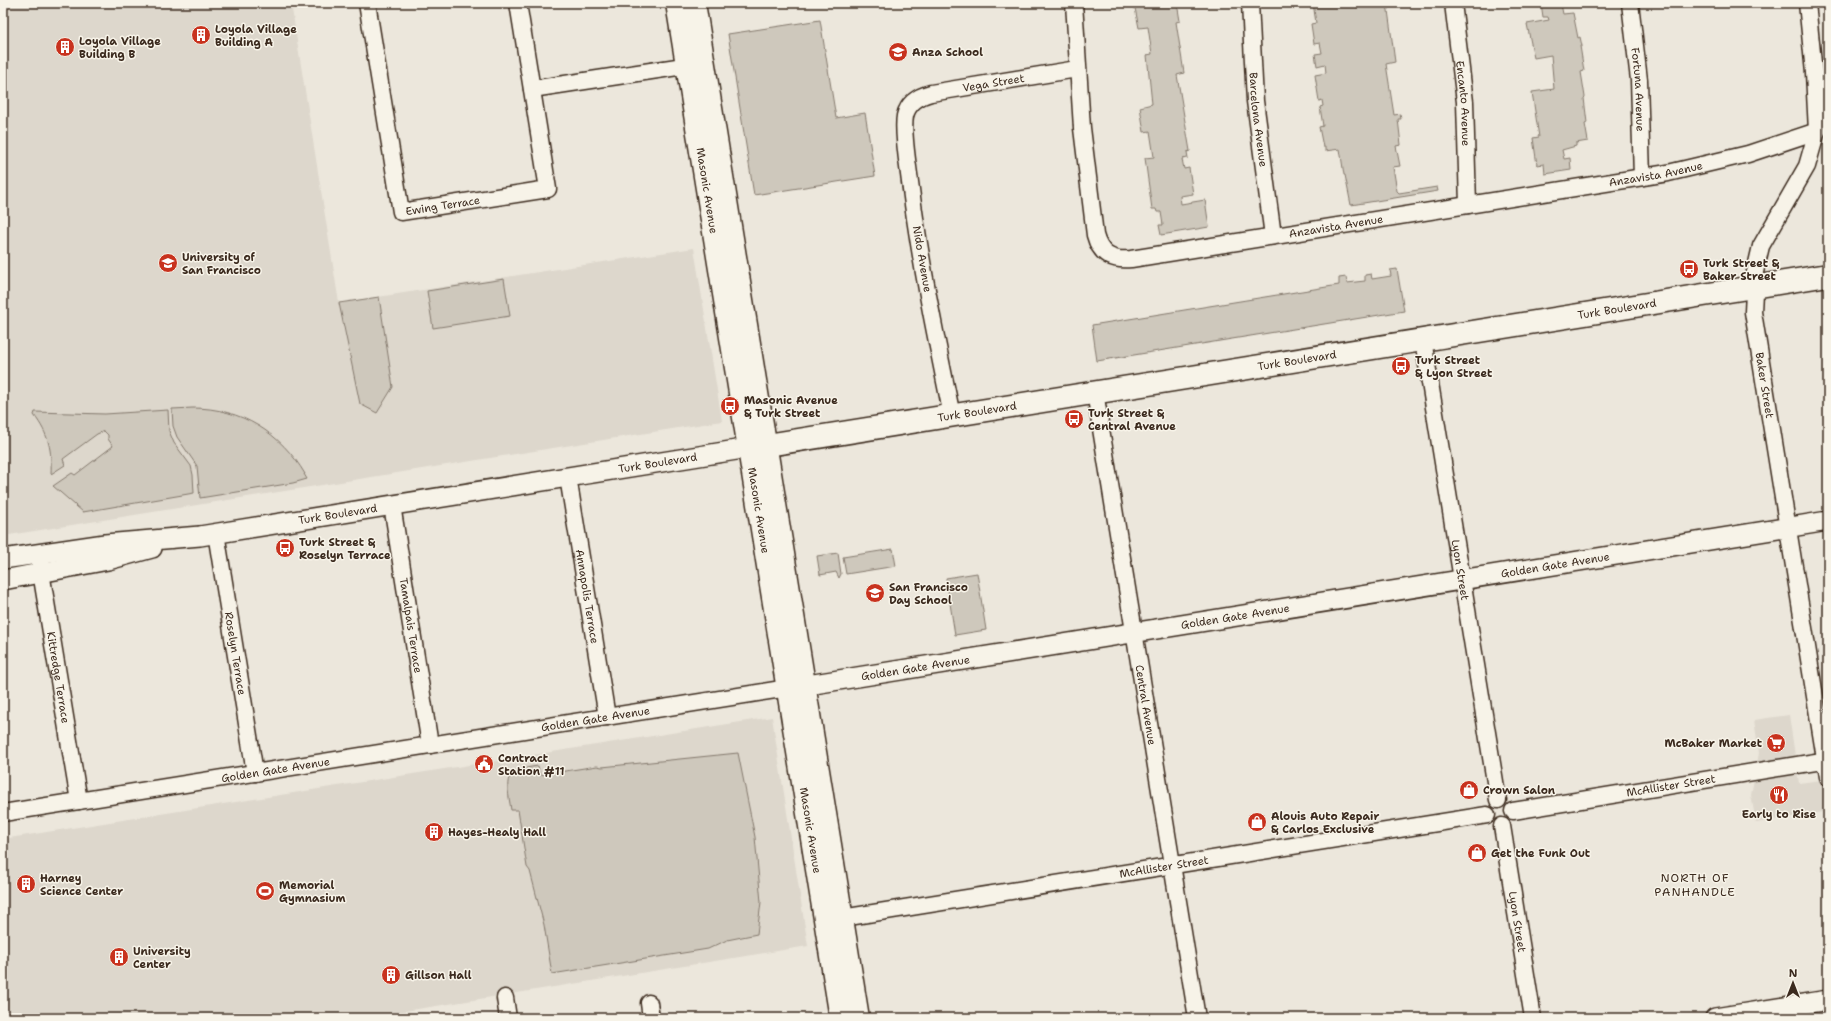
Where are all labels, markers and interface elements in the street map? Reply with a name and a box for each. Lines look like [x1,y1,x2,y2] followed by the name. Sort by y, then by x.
[215,22,297,50] place label: Loyola Village Building A
[190,24,212,46] building icon: Loyola Village Building A
[79,34,161,62] place label: Loyola Village Building B
[54,36,76,58] building icon: Loyola Village Building B
[887,41,909,63] school or university icon: Anza School
[912,45,983,60] place label: Anza School
[1628,47,1648,132] street label: Fortuna Avenue
[1453,60,1474,146] street label: Encanto Avenue
[961,70,1026,95] street label: Vega Street
[1246,72,1271,168] street label: Barcelona Avenue
[693,146,722,235] street label: Masonic Avenue
[1608,158,1704,190] street label: Anzavista Avenue
[404,192,481,219] street label: Ewing Terrace
[1288,211,1384,241] street label: Anzavista Avenue
[909,225,935,293] street label: Nido Avenue
[182,250,261,278] place label: University of San Francisco
[157,252,179,274] school or university icon: University of San Francisco
[1703,256,1780,284] place label: Turk Street & Baker Street
[1678,258,1700,280] bus stop icon: Turk Street & Baker Street
[1576,295,1657,323] street label: Turk Boulevard
[1256,346,1338,374] street label: Turk Boulevard
[1752,351,1778,419] street label: Baker Street
[1415,353,1493,381] place label: Turk Street & Lyon Street
[1390,355,1412,377] bus stop icon: Turk Street & Lyon Street
[744,393,838,421] place label: Masonic Avenue & Turk Street
[719,395,741,417] bus stop icon: Masonic Avenue & Turk Street
[937,398,1018,425] street label: Turk Boulevard
[1088,406,1176,434] place label: Turk Street & Central Avenue
[1063,408,1085,430] bus stop icon: Turk Street & Central Avenue
[617,449,698,476] street label: Turk Boulevard
[745,466,773,555] street label: Masonic Avenue
[297,500,378,528] street label: Turk Boulevard
[299,535,391,563] place label: Turk Street & Roselyn Terrace
[274,537,296,559] bus stop icon: Turk Street & Roselyn Terrace
[1448,538,1473,602] street label: Lyon Street
[572,548,602,645] street label: Annapolis Terrace
[1500,549,1611,581] street label: Golden Gate Avenue
[396,577,426,674] street label: Tamalpais Terrace
[889,580,968,608] place label: San Francisco Day School
[864,582,886,604] school or university icon: San Francisco Day School
[1180,600,1291,632] street label: Golden Gate Avenue
[221,611,250,696] street label: Roselyn Terrace
[43,630,73,724] street label: Kittredge Terrace
[860,652,971,684] street label: Golden Gate Avenue
[1132,664,1160,746] street label: Central Avenue
[540,703,651,735] street label: Golden Gate Avenue
[1765,732,1787,754] supermarket icon: McBaker Market
[1664,736,1763,751] place label: McBaker Market
[498,751,565,779] place label: Contract Station #11
[473,753,495,775] public building icon: Contract Station #11
[220,754,331,786] street label: Golden Gate Avenue
[1625,771,1717,800] street label: McAllister Street
[1458,779,1480,801] shop icon: Crown Salon
[1483,783,1556,798] place label: Crown Salon
[1768,784,1790,806] restaurant icon: Early to Rise
[796,786,825,874] street label: Masonic Avenue
[1742,807,1817,822] place label: Early to Rise
[1271,809,1379,837] place label: Alouis Auto Repair & Carlos Exclusive
[1246,811,1268,833] shop icon: Alouis Auto Repair & Carlos Exclusive
[423,821,445,843] building icon: Hayes-Healy Hall
[448,825,546,840] place label: Hayes-Healy Hall
[1466,842,1488,864] shop icon: Get the Funk Out
[1491,846,1591,861] place label: Get the Funk Out
[1118,852,1210,881] street label: McAllister Street
[1654,870,1736,900] district label: NORTH OF PANHANDLE
[40,871,123,899] place label: Harney Science Center
[15,873,37,895] building icon: Harney Science Center
[279,878,345,906] place label: Memorial Gymnasium
[254,880,276,902] sports icon: Memorial Gymnasium
[1505,890,1530,953] street label: Lyon Street
[133,944,191,972] place label: University Center
[108,946,130,968] building icon: University Center
[1773,963,1813,1003] north arrow
[380,964,402,986] building icon: Gillson Hall
[1789,966,1798,981] text: N
[405,968,472,983] place label: Gillson Hall

